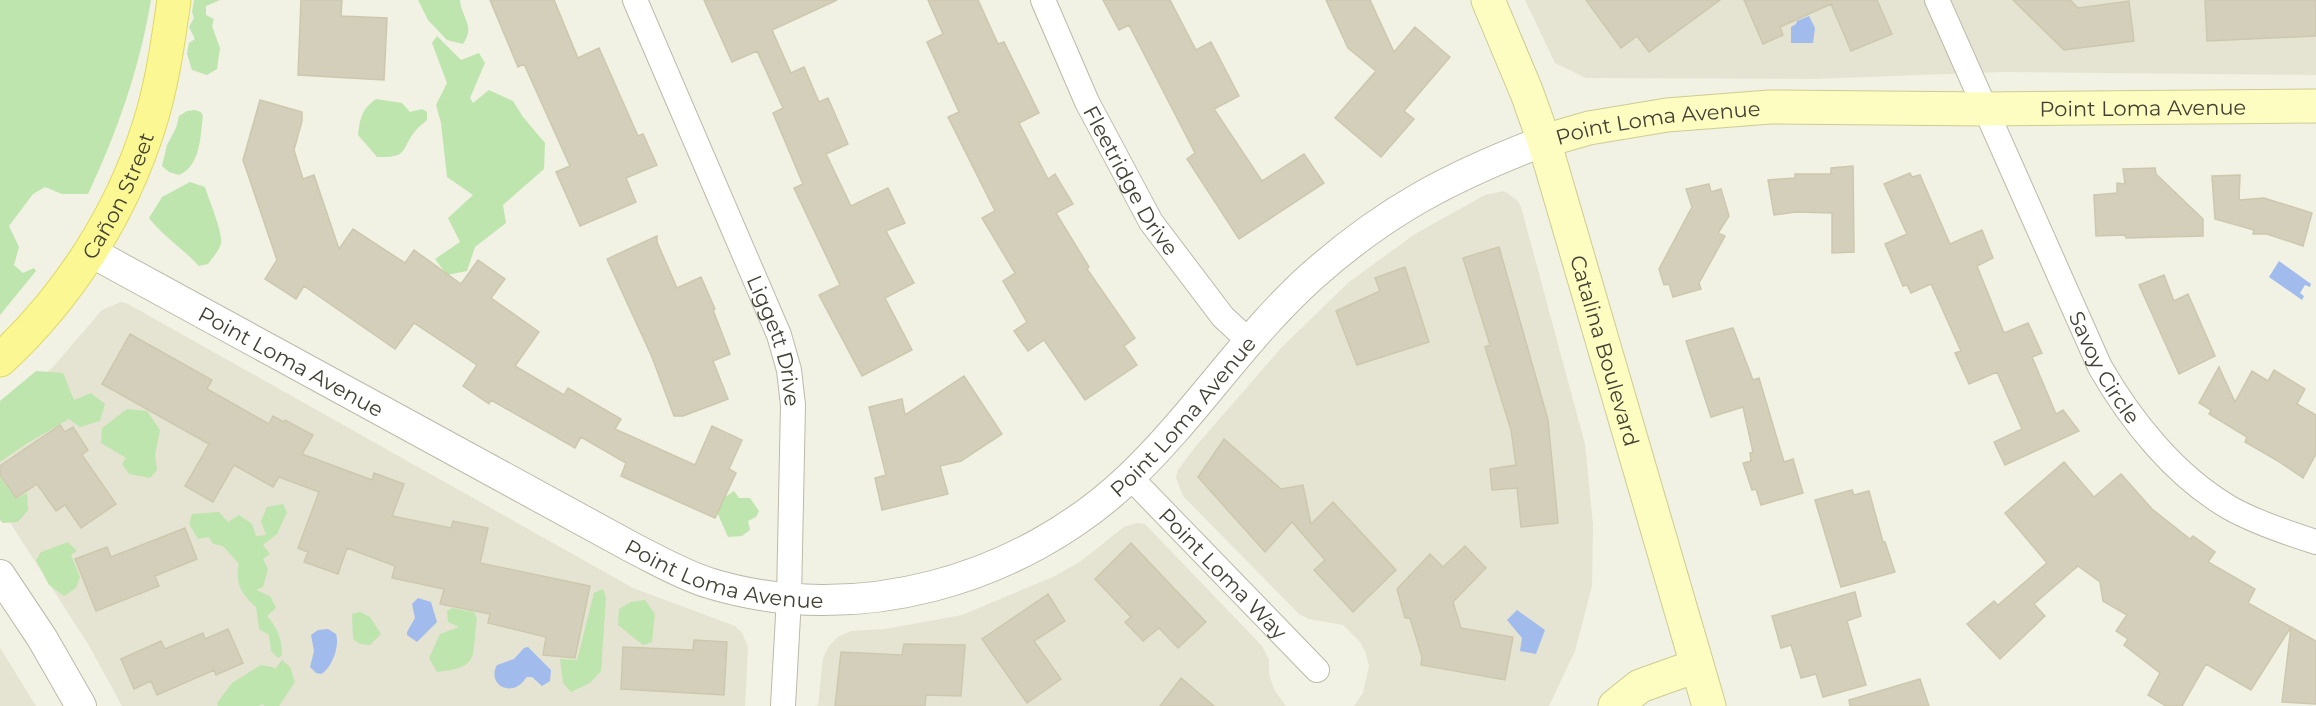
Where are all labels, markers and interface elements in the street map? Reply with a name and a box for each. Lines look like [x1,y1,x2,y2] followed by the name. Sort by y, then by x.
[2039,94,2246,121] street label: Point Loma Avenue
[1553,95,1761,150] street label: Point Loma Avenue
[1079,101,1184,260] street label: Fleetridge Drive
[76,129,159,264] street label: Cañon Street
[1565,252,1645,449] street label: Catalina Boulevard
[742,271,806,408] street label: Liggett Drive
[194,301,388,422] street label: Point Loma Avenue
[2064,307,2146,428] street label: Savoy Circle
[1105,331,1261,502] street label: Point Loma Avenue
[1154,502,1293,645] street label: Point Loma Way
[621,534,824,613] street label: Point Loma Avenue

